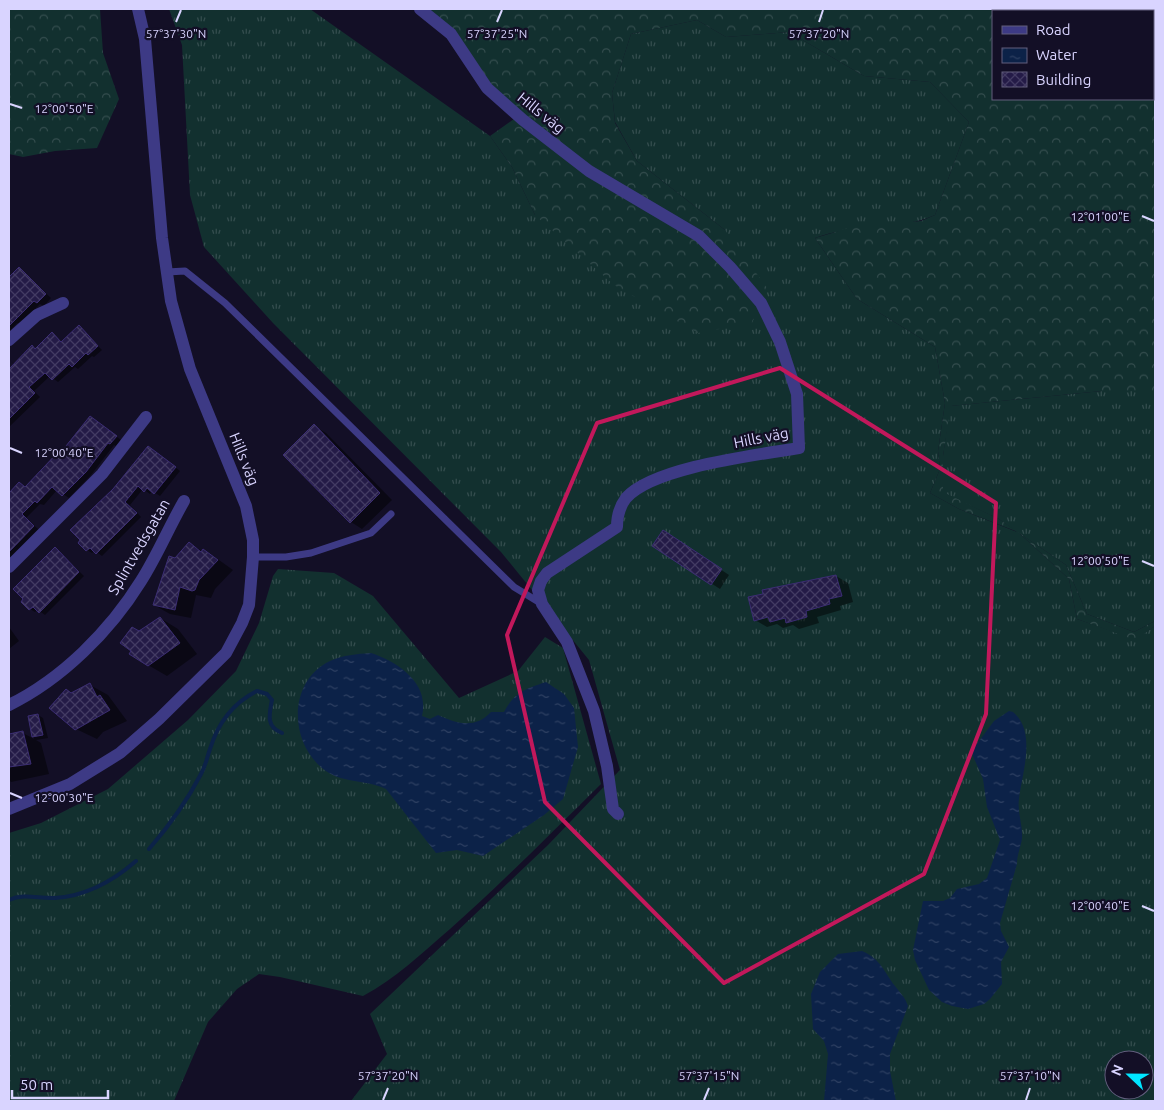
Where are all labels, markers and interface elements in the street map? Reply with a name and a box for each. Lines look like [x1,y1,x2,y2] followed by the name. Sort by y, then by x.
[992,10,1154,100] legend
[1036,21,1071,38] text: Road
[146,27,206,40] text: 57°37'30"N
[467,27,527,40] text: 57°37'25"N
[789,27,849,40] text: 57°37'20"N
[1036,46,1077,63] text: Water
[1036,71,1091,88] text: Building
[514,89,568,137] street label: Hills väg
[35,102,94,115] text: 12°00'50"E
[1071,210,1130,223] text: 12°01'00"E
[732,424,790,451] street label: Hills väg
[226,430,263,488] street label: Hills väg
[35,446,94,459] text: 12°00'40"E
[104,496,173,598] street label: Splintvedsgatan
[1071,554,1130,567] text: 12°00'50"E
[35,791,94,804] text: 12°00'30"E
[1071,899,1130,912] text: 12°00'40"E
[1104,1050,1154,1100] north arrow
[1108,1062,1126,1078] text: N
[12,1068,109,1100] scale bar
[358,1069,418,1082] text: 57°37'20"N
[679,1069,739,1082] text: 57°37'15"N
[1000,1069,1060,1082] text: 57°37'10"N
[20,1076,53,1093] text: 50 m

